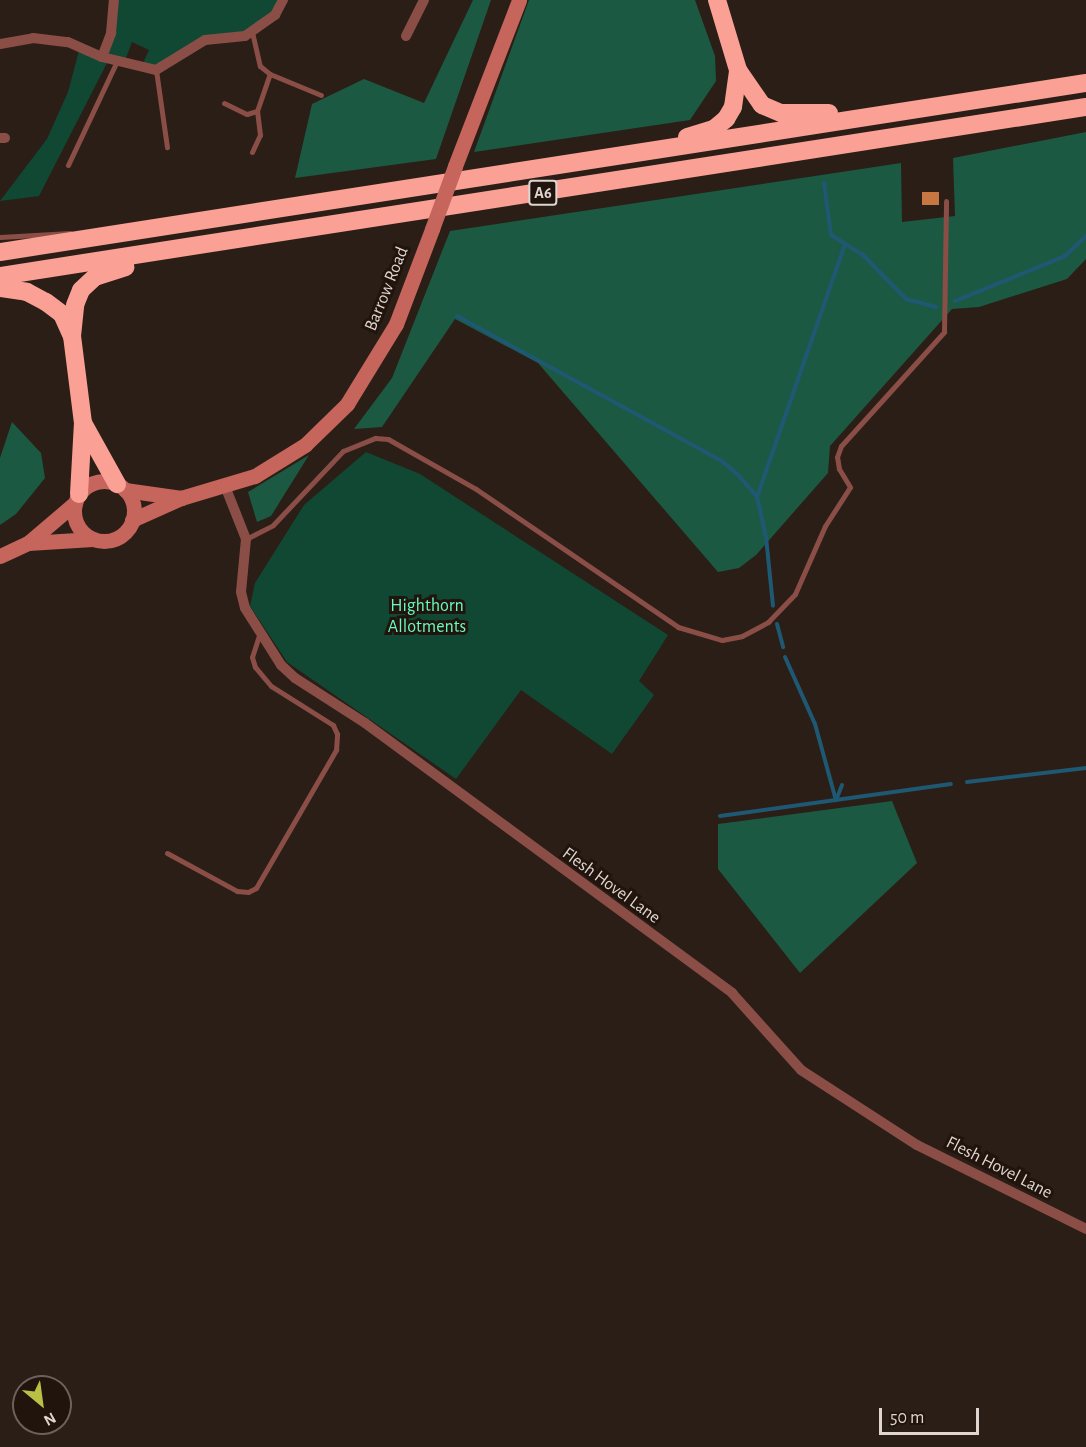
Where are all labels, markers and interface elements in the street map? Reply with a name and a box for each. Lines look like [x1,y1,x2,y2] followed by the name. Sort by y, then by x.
[528,180,558,206] road number: A6
[360,244,414,334] street label: Barrow Road
[388,596,466,638] park label: Highthorn Allotments
[558,843,664,929] street label: Flesh Hovel Lane
[942,1132,1056,1204] street label: Flesh Hovel Lane
[12,1375,72,1435] north arrow
[882,1396,982,1434] scale bar
[41,1409,59,1429] text: N
[890,1409,924,1427] text: 50 m

